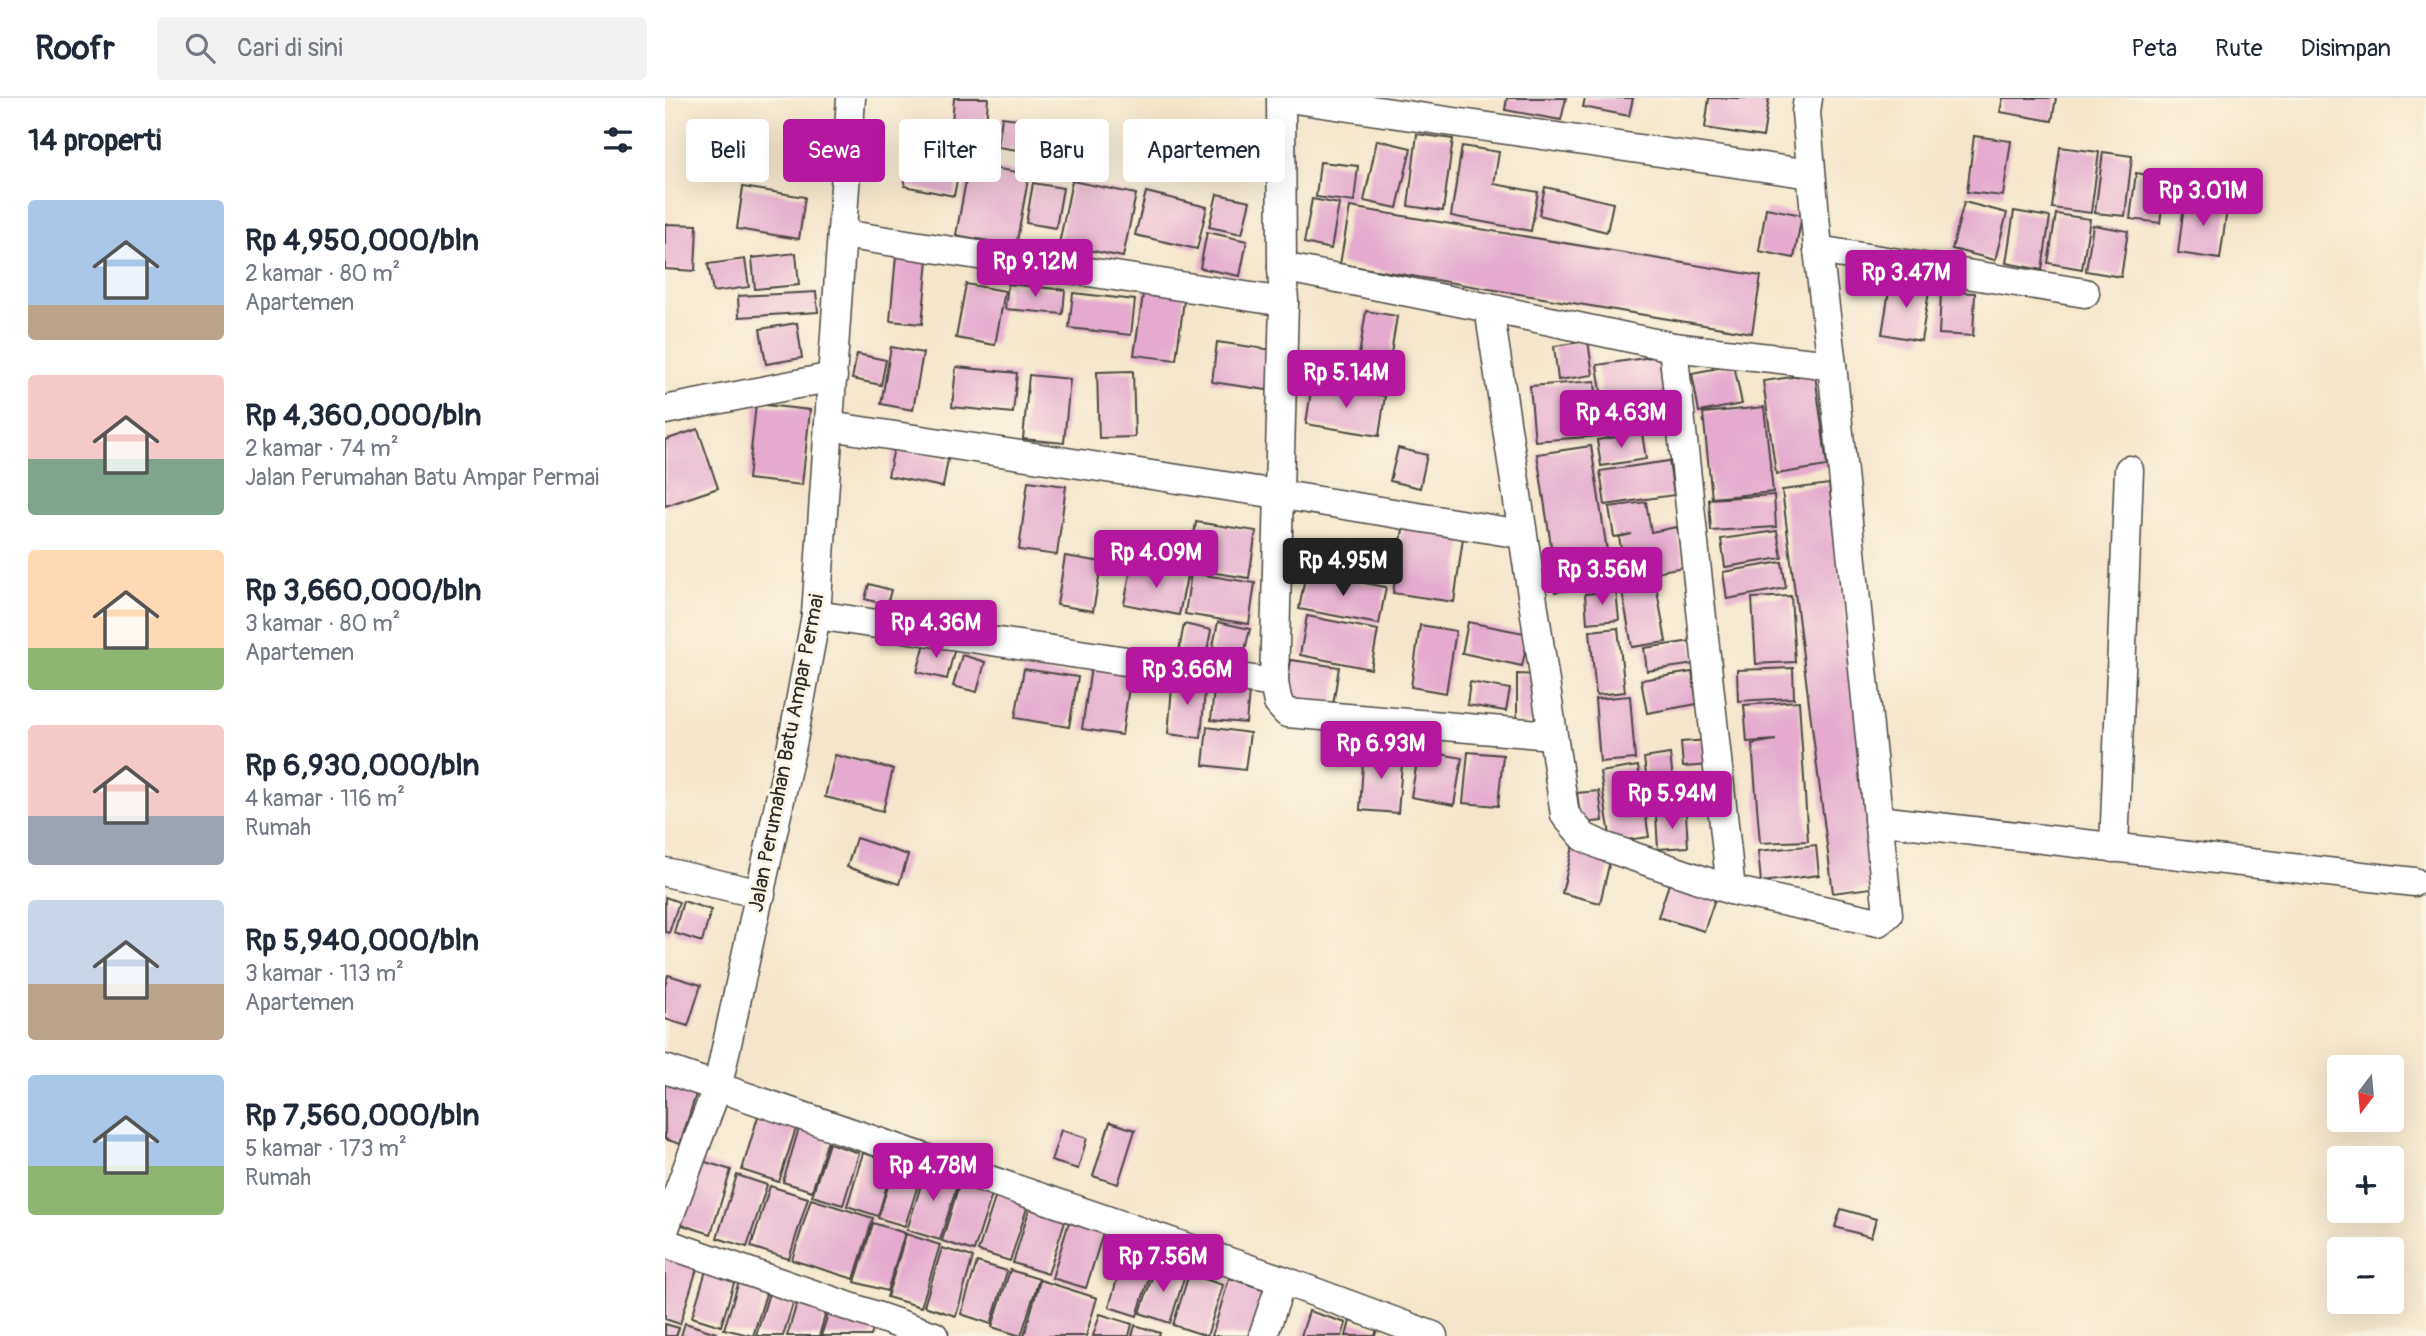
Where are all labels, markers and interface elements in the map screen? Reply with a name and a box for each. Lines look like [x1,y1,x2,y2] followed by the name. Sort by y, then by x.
[157,17,647,80] search box
[35,28,115,69] text: Roofr
[181,29,219,67] icon: search
[237,32,343,64] text: Cari di sini
[2131,34,2177,63] text: Peta
[2215,34,2263,63] text: Rute
[2301,34,2391,63] text: Disimpan
[686,119,769,182] chip: Beli
[783,119,885,182] chip: Sewa
[899,119,1001,182] chip: Filter
[1015,119,1109,182] chip: Baru
[1123,119,1285,182] chip: Apartemen
[599,121,637,159] icon: filters
[28,122,161,159] text: 14 properti
[2131,169,2275,228] pin: Rp 3.01M
[2159,176,2247,205] text: Rp 3.01M
[245,222,479,259] text: Rp 4,950,000/bln
[84,228,168,312] icon: home
[963,240,1107,299] pin: Rp 9.12M
[993,247,1077,276] text: Rp 9.12M
[1834,250,1978,310] pin: Rp 3.47M
[1861,258,1951,287] text: Rp 3.47M
[245,259,400,288] text: 2 kamar · 80 m²
[245,288,354,317] text: Apartemen
[1274,350,1418,410] pin: Rp 5.14M
[1303,358,1389,387] text: Rp 5.14M
[1549,390,1693,450] pin: Rp 4.63M
[245,397,481,434] text: Rp 4,360,000/bln
[1576,398,1666,427] text: Rp 4.63M
[84,403,168,487] icon: home
[245,434,399,463] text: 2 kamar · 74 m²
[245,463,599,492] text: Jalan Perumahan Batu Ampar Permai
[1084,531,1228,590] pin: Rp 4.09M
[1110,538,1202,567] text: Rp 4.09M
[1271,538,1415,598] pin: Rp 4.95M
[1299,546,1387,575] text: Rp 4.95M
[1530,547,1674,607] pin: Rp 3.56M
[1557,555,1647,584] text: Rp 3.56M
[245,572,482,609] text: Rp 3,660,000/bln
[84,578,168,662] icon: home
[742,592,831,914] street label: Jalan Perumahan Batu Ampar Permai
[864,601,1008,660] pin: Rp 4.36M
[891,608,981,637] text: Rp 4.36M
[245,609,400,638] text: 3 kamar · 80 m²
[245,638,354,667] text: Apartemen
[1115,648,1259,707] pin: Rp 3.66M
[1142,655,1232,684] text: Rp 3.66M
[1309,722,1453,781] pin: Rp 6.93M
[1337,729,1425,758] text: Rp 6.93M
[245,747,480,784] text: Rp 6,930,000/bln
[84,753,168,837] icon: home
[1600,772,1744,831] pin: Rp 5.94M
[1628,779,1716,808] text: Rp 5.94M
[245,784,405,813] text: 4 kamar · 116 m²
[245,813,311,842] text: Rumah
[245,922,479,959] text: Rp 5,940,000/bln
[84,928,168,1012] icon: home
[245,959,404,988] text: 3 kamar · 113 m²
[245,988,354,1017] text: Apartemen
[2327,1055,2405,1132] north arrow
[2327,1055,2404,1314] map controls
[245,1097,479,1134] text: Rp 7,560,000/bln
[84,1103,168,1187] icon: home
[245,1134,407,1163] text: 5 kamar · 173 m²
[861,1144,1005,1203] pin: Rp 4.78M
[2327,1146,2404,1223] button: +
[889,1151,977,1180] text: Rp 4.78M
[245,1163,311,1192] text: Rumah
[1091,1234,1235,1294] pin: Rp 7.56M
[2327,1237,2404,1314] button: −
[1119,1242,1207,1271] text: Rp 7.56M

